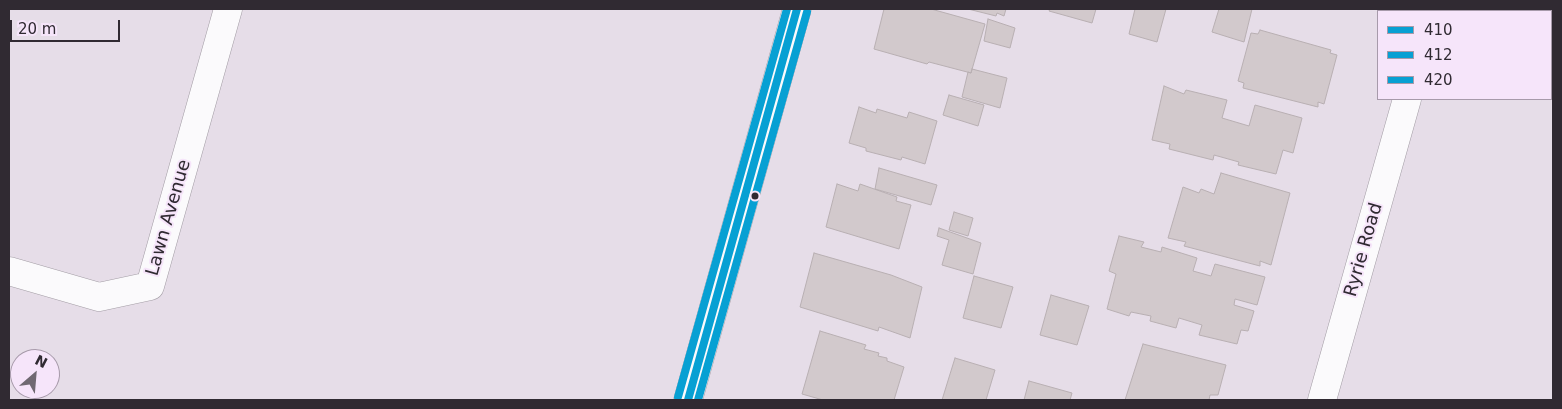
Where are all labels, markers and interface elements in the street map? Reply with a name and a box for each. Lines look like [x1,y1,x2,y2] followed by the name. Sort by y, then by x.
[12,10,122,42] scale bar
[1377,10,1552,100] legend
[18,20,56,38] text: 20 m
[1424,21,1453,39] text: 410
[1424,46,1453,64] text: 412
[1424,71,1453,89] text: 420
[142,157,196,279] street label: Lawn Avenue
[750,191,760,201] unlabelled marker
[1340,201,1388,299] street label: Ryrie Road
[10,349,60,399] north arrow
[33,352,50,371] text: N

